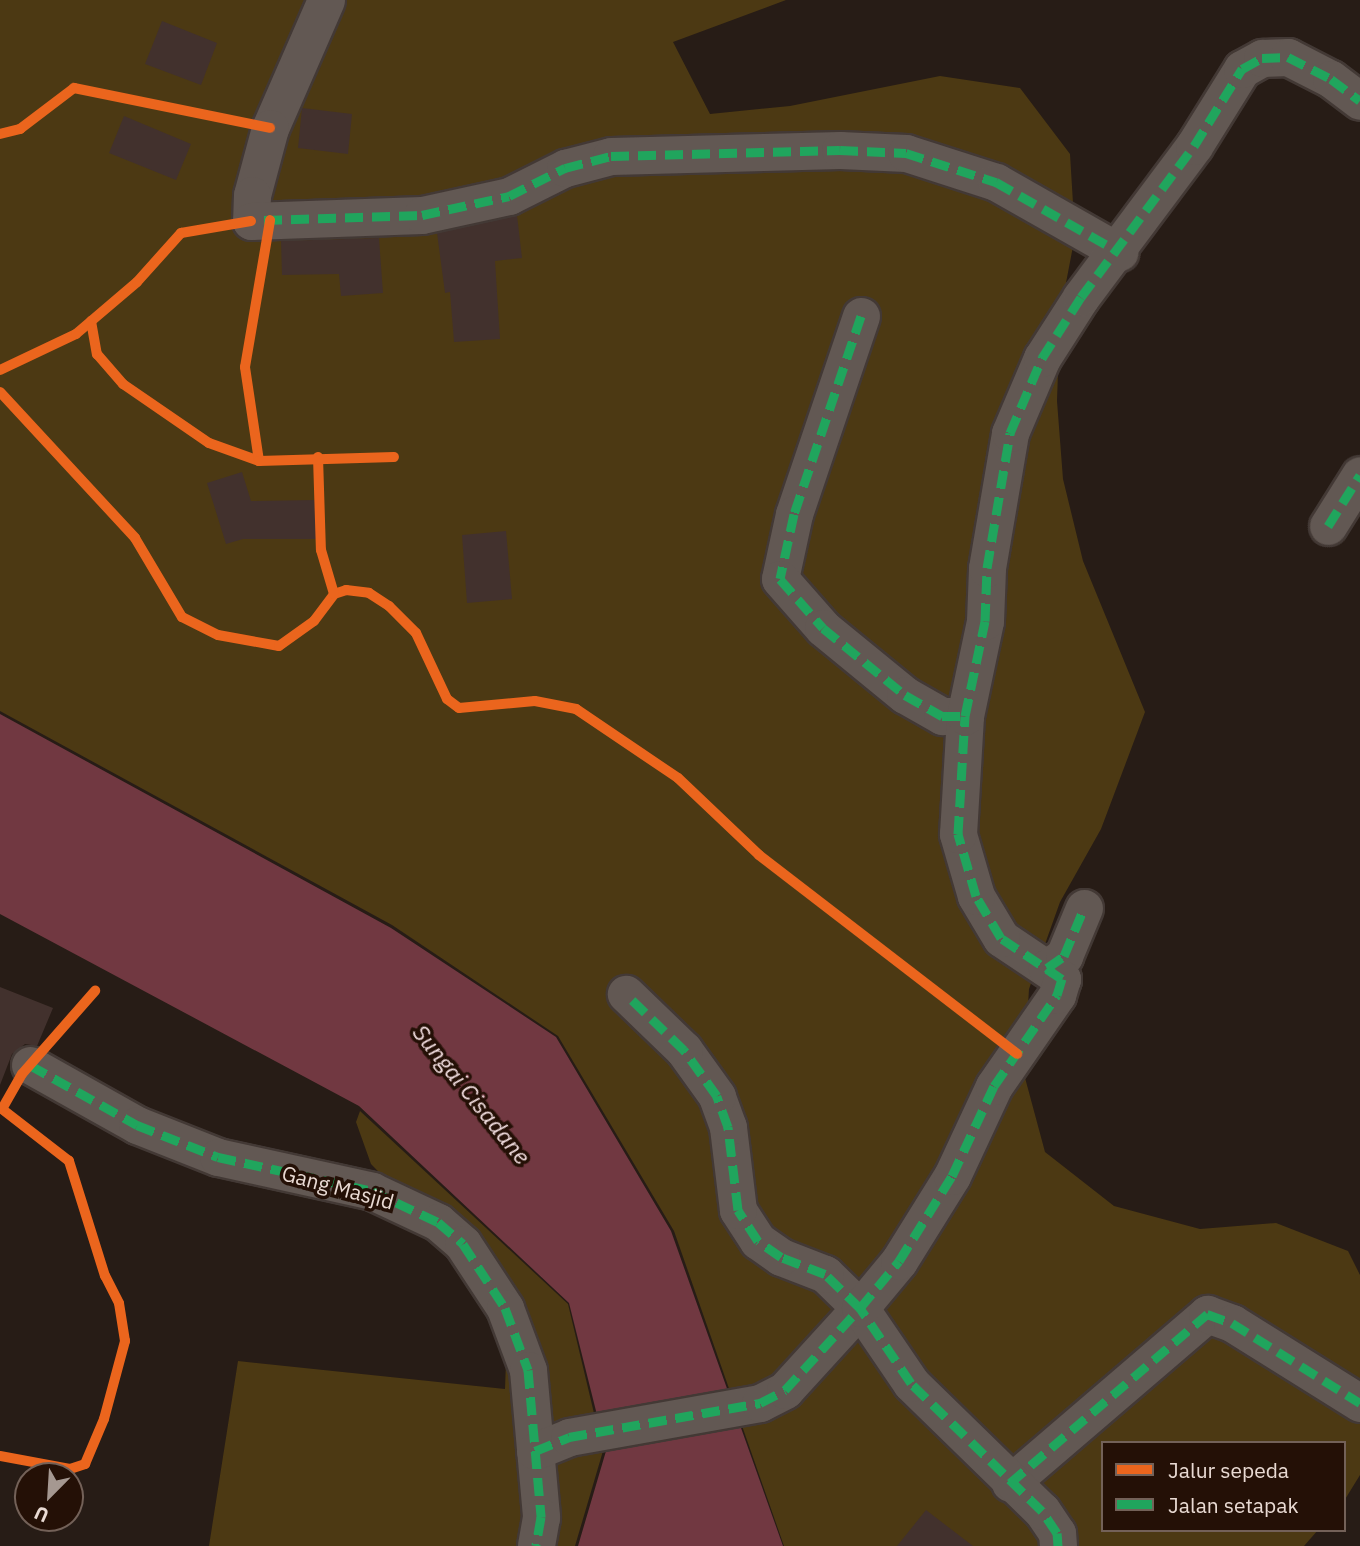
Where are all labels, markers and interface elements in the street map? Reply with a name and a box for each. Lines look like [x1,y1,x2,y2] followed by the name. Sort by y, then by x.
[407,1019,537,1169] water label: Sungai Cisadane
[279,1160,397,1214] street label: Gang Masjid
[1101,1441,1346,1532] legend
[1168,1456,1289,1484] text: Jalur sepeda
[14,1462,84,1532] north arrow
[1168,1491,1299,1519] text: Jalan setapak
[30,1501,52,1528] text: U

